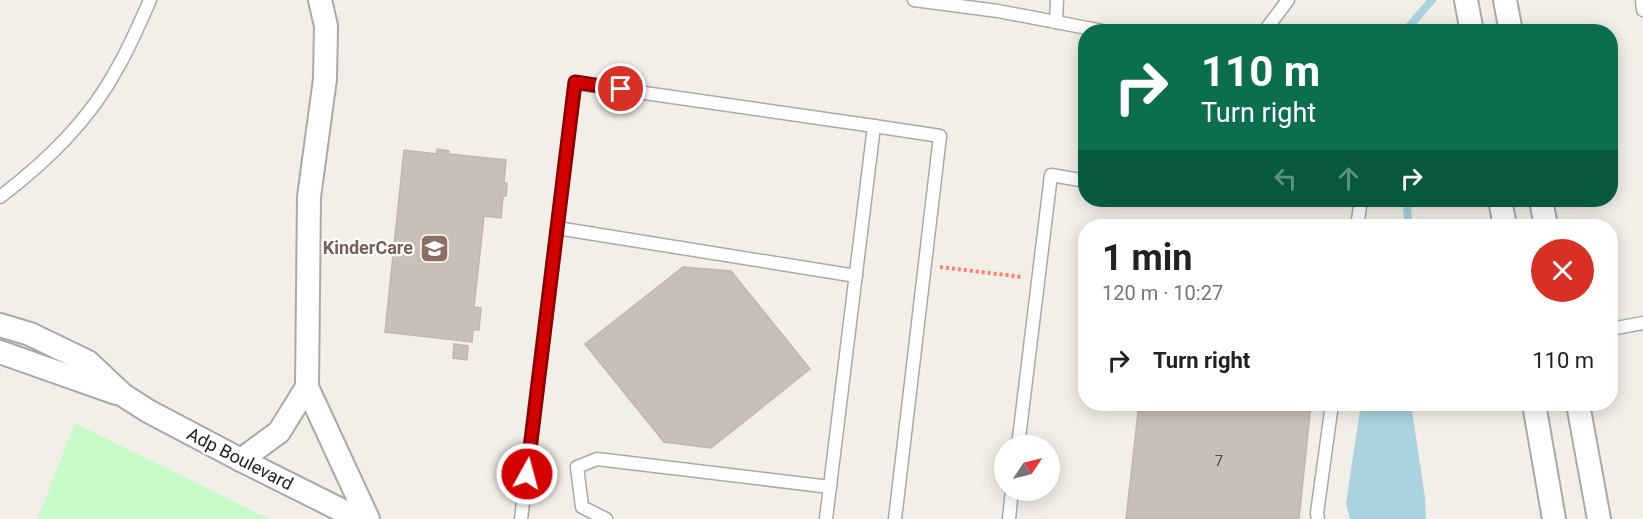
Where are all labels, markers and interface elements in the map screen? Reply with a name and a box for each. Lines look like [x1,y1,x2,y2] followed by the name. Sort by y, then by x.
[1201,47,1320,96] text: 110 m
[1102,48,1180,126] icon: right
[595,63,646,114] pin
[604,72,637,105] icon: arrive
[1201,97,1316,129] text: Turn right
[1269,162,1302,195] icon: left
[1332,162,1365,195] icon: ahead
[1395,162,1428,195] icon: right
[418,232,450,264] school or university icon: KinderCare
[323,237,413,258] place label: KinderCare
[1102,237,1193,279] text: 1 min
[1531,239,1594,302] button: close
[1102,281,1223,305] text: 120 m · 10:27
[1102,344,1135,377] icon: right
[1153,348,1250,373] text: Turn right
[1532,348,1594,373] text: 110 m
[184,423,297,494] street label: Adp Boulevard
[994,435,1060,501] north arrow
[994,435,1060,501] map controls
[495,442,559,506] position arrow
[1215,452,1223,470] house number: 7

